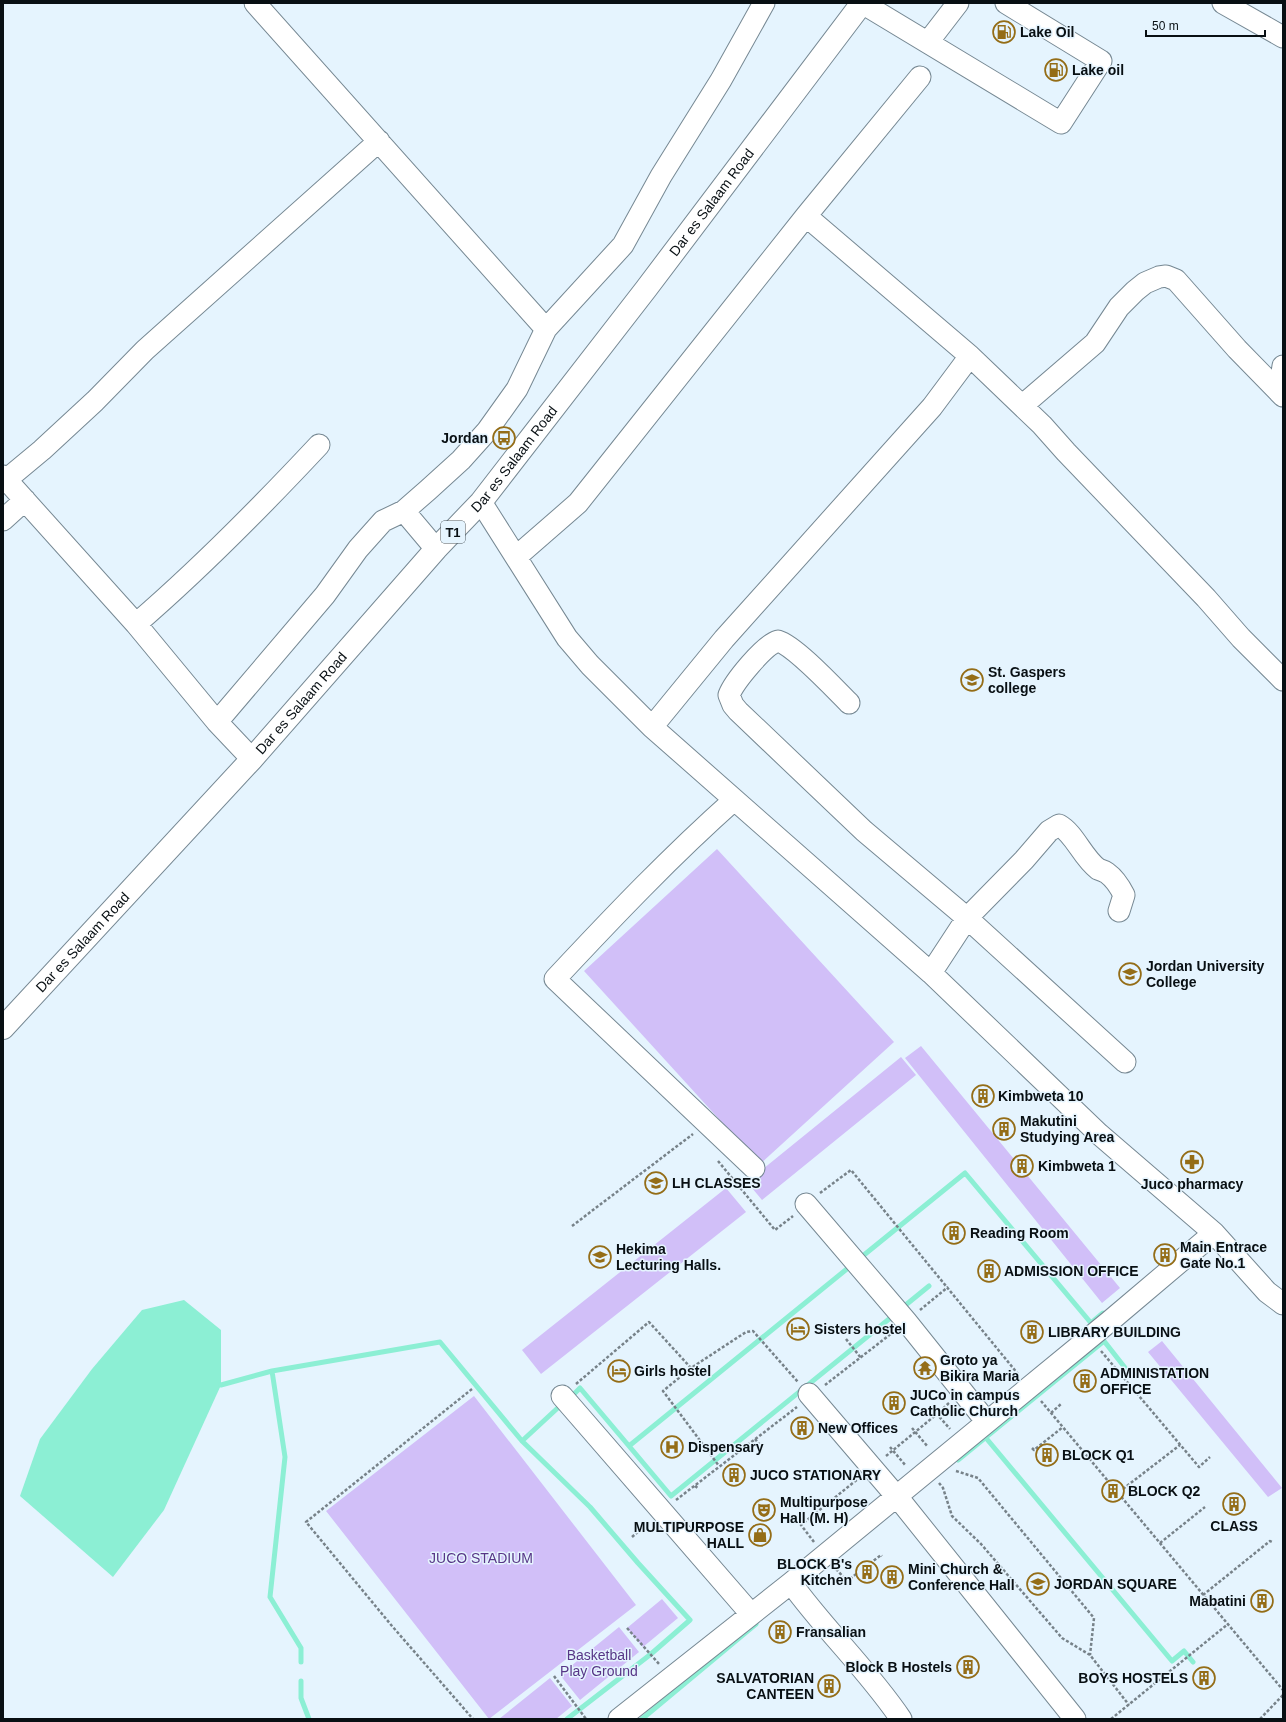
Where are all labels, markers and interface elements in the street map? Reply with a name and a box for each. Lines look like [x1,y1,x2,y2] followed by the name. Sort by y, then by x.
[1146,12,1265,38] scale bar
[991,19,1017,45] fuel station icon: Lake Oil
[1152,19,1179,33] text: 50 m
[1020,24,1074,40] place label: Lake Oil
[1043,57,1069,83] fuel station icon: Lake oil
[1072,62,1124,78] place label: Lake oil
[666,145,757,259] street label: Dar es Salaam Road
[468,403,560,515] street label: Dar es Salaam Road
[491,425,517,451] bus stop icon: Jordan
[441,430,488,446] place label: Jordan
[441,521,465,543] road number: T1
[252,649,350,757] street label: Dar es Salaam Road
[988,664,1066,696] place label: St. Gaspers college
[959,667,985,693] school or university icon: St. Gaspers college
[32,889,133,995] street label: Dar es Salaam Road
[1146,958,1264,990] place label: Jordan University College
[1117,961,1143,987] school or university icon: Jordan University College
[970,1083,996,1109] building icon: Kimbweta 10
[998,1088,1084,1104] place label: Kimbweta 10
[1020,1113,1115,1145] place label: Makutini Studying Area
[991,1116,1017,1142] building icon: Makutini Studying Area
[1179,1149,1205,1175] pharmacy icon: Juco pharmacy
[1009,1153,1035,1179] building icon: Kimbweta 1
[1038,1158,1116,1174] place label: Kimbweta 1
[643,1170,669,1196] school or university icon: LH CLASSES
[672,1175,761,1191] place label: LH CLASSES
[1141,1176,1244,1192] place label: Juco pharmacy
[941,1220,967,1246] building icon: Reading Room
[970,1225,1069,1241] place label: Reading Room
[1180,1239,1267,1271] place label: Main Entrace Gate No.1
[616,1241,721,1273] place label: Hekima Lecturing Halls.
[1152,1242,1178,1268] building icon: Main Entrace Gate No.1
[587,1244,613,1270] school or university icon: Hekima Lecturing Halls.
[976,1258,1002,1284] building icon: ADMISSION OFFICE
[1004,1263,1139,1279] place label: ADMISSION OFFICE
[785,1316,811,1342] hotel icon: Sisters hostel
[1019,1319,1045,1345] building icon: LIBRARY BUILDING
[814,1321,906,1337] place label: Sisters hostel
[1048,1324,1181,1340] place label: LIBRARY BUILDING
[940,1352,1020,1384] place label: Groto ya Bikira Maria
[912,1355,938,1381] temple icon: Groto ya Bikira Maria
[606,1358,632,1384] hotel icon: Girls hostel
[634,1363,711,1379] place label: Girls hostel
[1100,1365,1209,1397] place label: ADMINISTATION OFFICE
[1072,1368,1098,1394] building icon: ADMINISTATION OFFICE
[910,1387,1020,1419] place label: JUCo in campus Catholic Church
[881,1390,907,1416] building icon: JUCo in campus Catholic Church
[789,1415,815,1441] building icon: New Offices
[818,1420,898,1436] place label: New Offices
[659,1434,685,1460] hospital icon: Dispensary
[688,1439,764,1455] place label: Dispensary
[1034,1442,1060,1468] building icon: BLOCK Q1
[1062,1447,1135,1463] place label: BLOCK Q1
[721,1462,747,1488] building icon: JUCO STATIONARY
[750,1467,882,1483] place label: JUCO STATIONARY
[1100,1478,1126,1504] building icon: BLOCK Q2
[1128,1483,1201,1499] place label: BLOCK Q2
[1221,1491,1247,1517] building icon: CLASS
[780,1494,868,1526] place label: Multipurpose Hall (M. H)
[751,1497,777,1523] theatre icon: Multipurpose Hall (M. H)
[1210,1518,1258,1534] place label: CLASS
[634,1519,744,1551] place label: MULTIPURPOSE HALL
[747,1522,773,1548] shop icon: MULTIPURPOSE HALL
[429,1550,533,1566] park label: JUCO STADIUM
[777,1556,852,1588] place label: BLOCK B's Kitchen
[854,1559,880,1585] building icon: BLOCK B's Kitchen
[908,1561,1015,1593] place label: Mini Church & Conference Hall
[879,1564,905,1590] building icon: Mini Church & Conference Hall
[1025,1571,1051,1597] school or university icon: JORDAN SQUARE
[1054,1576,1177,1592] place label: JORDAN SQUARE
[1249,1588,1275,1614] building icon: Mabatini
[1189,1593,1246,1609] place label: Mabatini
[767,1619,793,1645] building icon: Fransalian
[796,1624,866,1640] place label: Fransalian
[560,1647,638,1679] park label: Basketball Play Ground
[955,1654,981,1680] building icon: Block B Hostels
[845,1659,952,1675] place label: Block B Hostels
[1191,1665,1217,1691] building icon: BOYS HOSTELS
[716,1670,814,1702] place label: SALVATORIAN CANTEEN
[1078,1670,1188,1686] place label: BOYS HOSTELS
[816,1673,842,1699] building icon: SALVATORIAN CANTEEN

